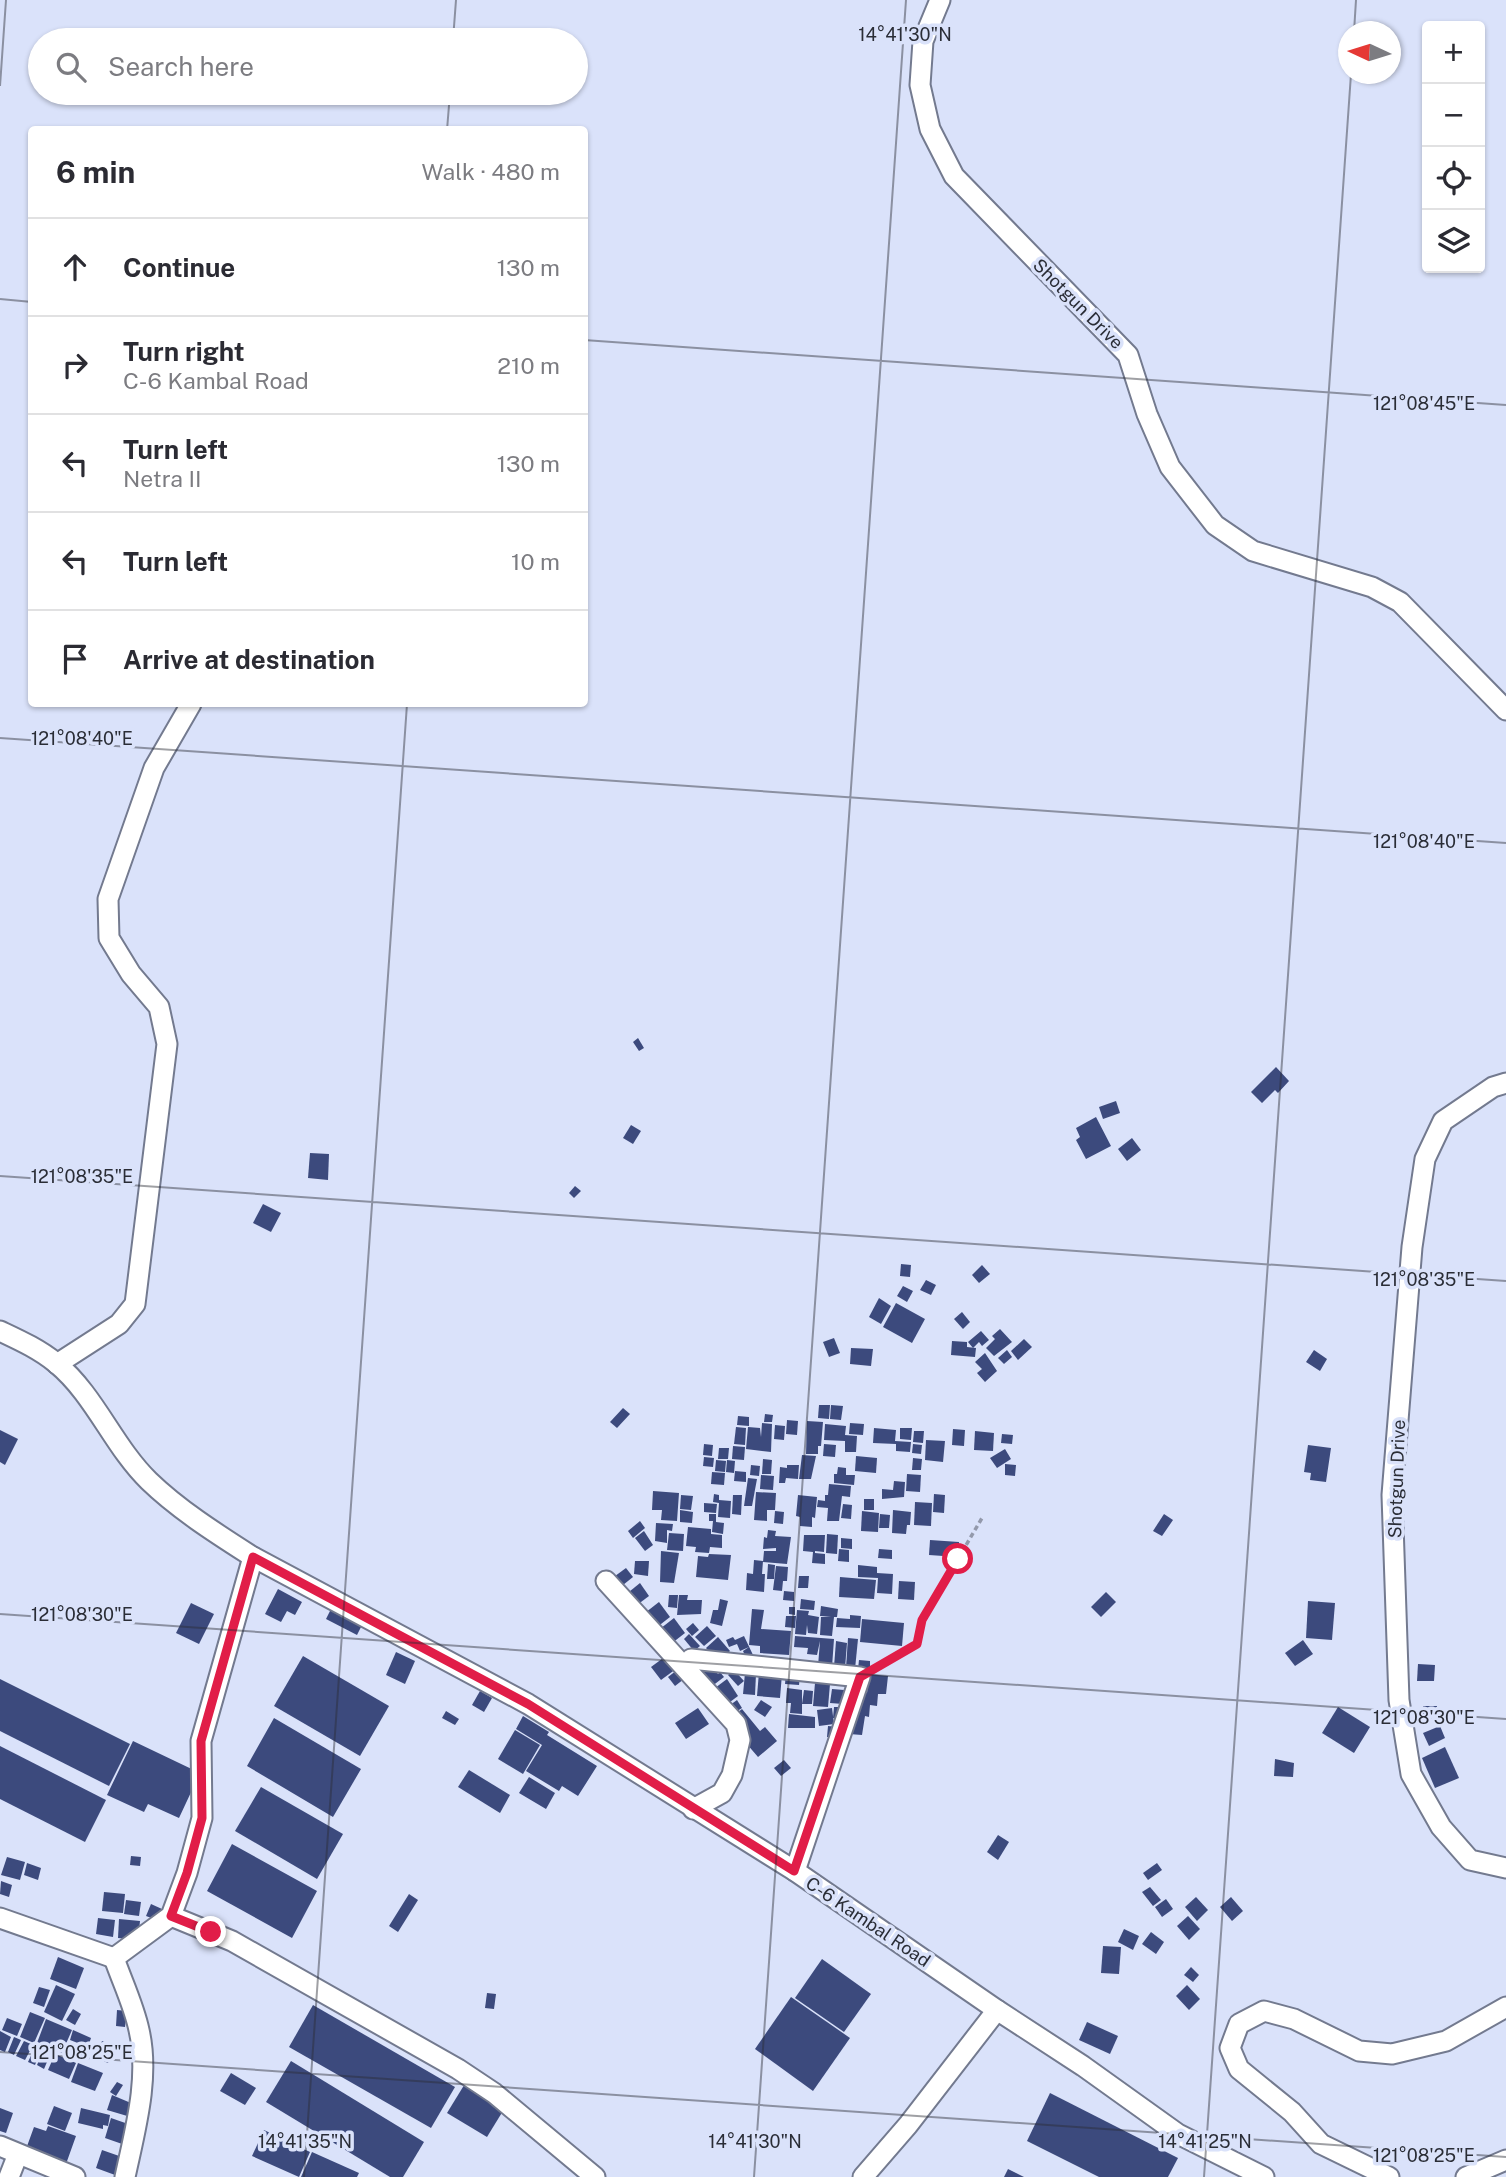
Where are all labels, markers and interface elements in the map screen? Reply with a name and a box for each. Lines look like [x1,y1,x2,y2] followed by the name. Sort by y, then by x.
[1338,21,1401,84] north arrow
[1422,21,1485,273] map controls
[1422,21,1485,84] button: +
[858,24,952,45] text: 14°41'30"N
[28,28,588,105] search box
[52,48,90,86] icon: search
[108,51,254,82] text: Search here
[1422,84,1485,147] button: −
[1422,147,1485,210] button: locate
[56,154,135,190] text: 6 min
[422,158,560,185] text: Walk · 480 m
[1422,210,1485,273] button: layers
[56,248,94,286] icon: ahead
[123,252,235,283] text: Continue
[497,254,560,281] text: 130 m
[1029,254,1128,353] street label: Shotgun Drive
[123,336,245,367] text: Turn right
[56,346,94,384] icon: right
[497,352,560,379] text: 210 m
[123,367,309,394] text: C-6 Kambal Road
[1373,393,1475,414] text: 121°08'45"E
[123,434,228,465] text: Turn left
[56,444,94,482] icon: left
[497,450,560,477] text: 130 m
[123,465,202,492] text: Netra II
[56,542,94,580] icon: left
[123,546,228,577] text: Turn left
[511,548,560,575] text: 10 m
[56,640,94,678] icon: arrive
[123,644,375,675] text: Arrive at destination
[31,728,133,749] text: 121°08'40"E
[1373,831,1475,852] text: 121°08'40"E
[31,1166,133,1187] text: 121°08'35"E
[1373,1269,1475,1290] text: 121°08'35"E
[1384,1419,1409,1539] street label: Shotgun Drive
[942,1543,973,1574] route start
[31,1604,133,1625] text: 121°08'30"E
[1373,1707,1475,1728] text: 121°08'30"E
[802,1872,934,1971] street label: C-6 Kambal Road
[195,1916,226,1947] route end
[31,2042,133,2063] text: 121°08'25"E
[258,2131,352,2152] text: 14°41'35"N
[708,2131,802,2152] text: 14°41'30"N
[1158,2131,1252,2152] text: 14°41'25"N
[1373,2145,1475,2166] text: 121°08'25"E

